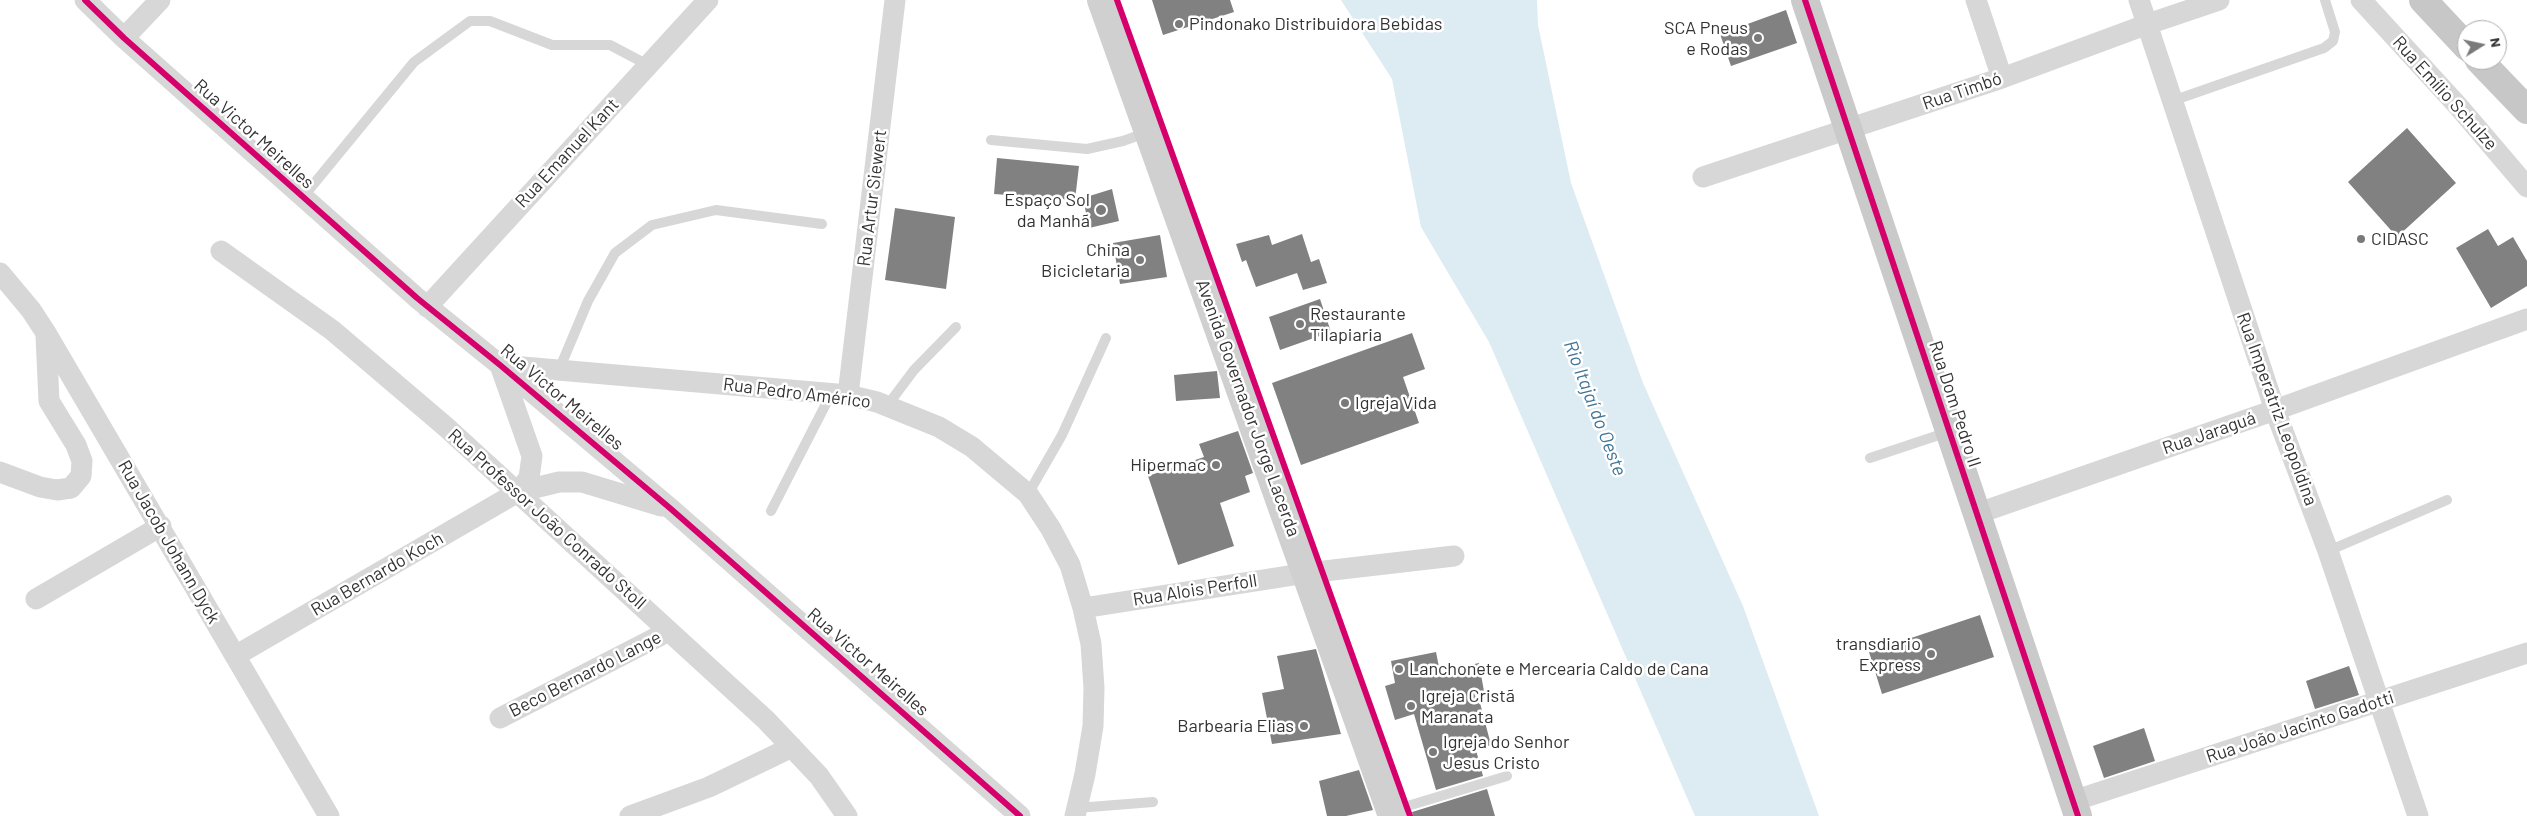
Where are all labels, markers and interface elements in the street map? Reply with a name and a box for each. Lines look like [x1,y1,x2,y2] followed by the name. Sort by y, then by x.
[1189,13,1442,35] place label: Pindonako Distribuidora Bebidas
[1664,17,1748,59] place label: SCA Pneus e Rodas
[1173,18,1185,30] marker: Pindonako Distribuidora Bebidas
[2457,20,2507,70] north arrow
[2388,31,2502,155] street label: Rua Emílio Schulze
[1752,32,1764,44] marker: SCA Pneus e Rodas
[2487,36,2505,49] text: N
[1920,67,2004,115] street label: Rua Timbó
[190,75,318,193] street label: Rua Victor Meirelles
[511,94,623,212] street label: Rua Emanuel Kant
[853,128,891,268] street label: Rua Artur Siewert
[1004,189,1090,232] place label: Espaço Sol da Manhã
[1094,203,1108,217] marker: Espaço Sol da Manhã
[2371,228,2429,250] place label: CIDASC
[2355,233,2367,245] marker: CIDASC
[1041,239,1130,282] place label: China Bicicletaria
[1134,254,1146,266] marker: China Bicicletaria
[1191,277,1305,539] street label: Avenida Governador Jorge Lacerda
[1310,303,1406,346] place label: Restaurante Tilapiaria
[2232,309,2322,509] street label: Rua Imperatriz Leopoldina
[1294,318,1306,330] marker: Restaurante Tilapiaria
[1559,337,1631,479] water label: Rio Itajaí do Oeste
[1924,338,1986,470] street label: Rua Dom Pedro II
[496,339,628,455] street label: Rua Victor Meirelles
[722,373,872,413] street label: Rua Pedro Américo
[1355,392,1437,414] place label: Igreja Vida
[1339,397,1351,409] marker: Igreja Vida
[2160,407,2258,459] street label: Rua Jaraguá
[443,424,651,614] street label: Rua Professor João Conrado Stoll
[1130,454,1206,476] place label: Hipermac
[113,456,225,628] street label: Rua Jacob Johann Dyck
[1210,459,1222,471] marker: Hipermac
[307,527,447,621] street label: Rua Bernardo Koch
[1131,570,1259,610] street label: Rua Alois Perfoll
[803,603,933,721] street label: Rua Victor Meirelles
[505,626,665,722] street label: Beco Bernardo Lange
[1836,633,1921,676] place label: transdiario Express
[1925,648,1937,660] marker: transdiario Express
[1409,658,1709,680] place label: Lanchonete e Mercearia Caldo de Cana
[1393,663,1405,675] marker: Lanchonete e Mercearia Caldo de Cana
[1421,685,1515,728] place label: Igreja Cristã Maranata
[2203,686,2397,768] street label: Rua João Jacinto Gadotti
[1405,700,1417,712] marker: Igreja Cristã Maranata
[1177,715,1294,737] place label: Barbearia Elias
[1298,720,1310,732] marker: Barbearia Elias
[1443,731,1570,774] place label: Igreja do Senhor Jesus Cristo
[1427,746,1439,758] marker: Igreja do Senhor Jesus Cristo

